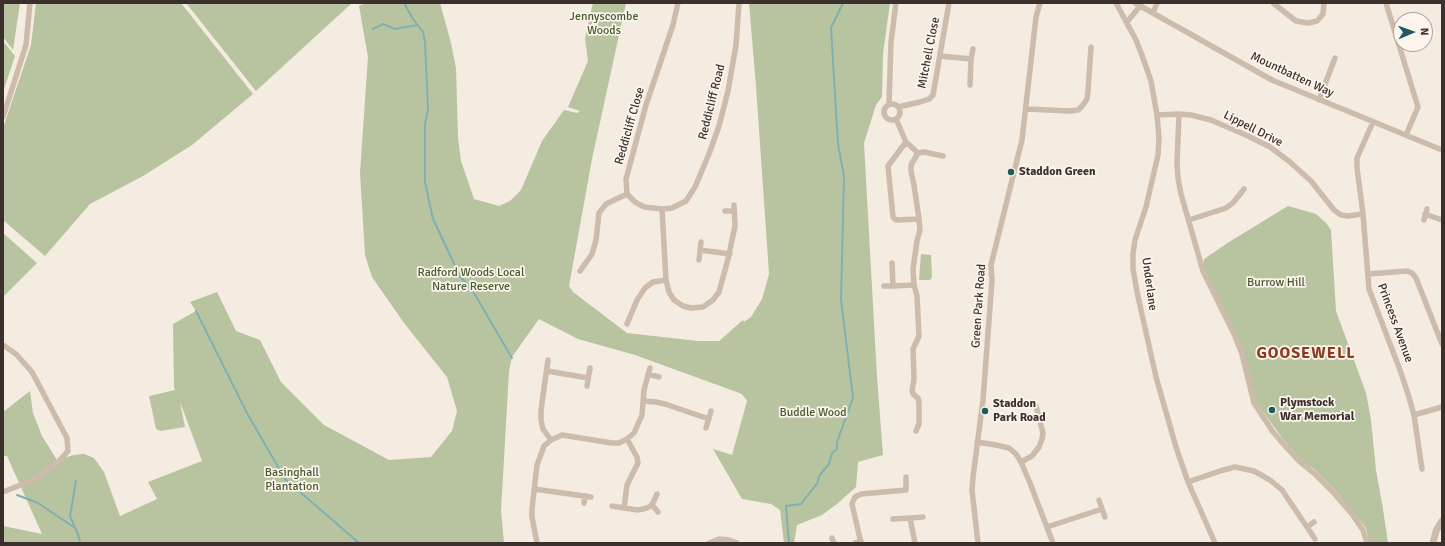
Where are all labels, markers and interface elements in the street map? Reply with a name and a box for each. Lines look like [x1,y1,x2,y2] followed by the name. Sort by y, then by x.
[570,10,638,38] park label: Jennyscombe Woods
[1393,12,1433,52] north arrow
[915,16,943,90] street label: Mitchell Close
[1418,28,1431,36] text: N
[1248,49,1336,101] street label: Mountbatten Way
[696,63,728,141] street label: Reddicliff Road
[612,86,648,166] street label: Reddicliff Close
[1221,108,1285,150] street label: Lippell Drive
[1019,165,1096,179] place label: Staddon Green
[1006,167,1016,177] marker: Staddon Green
[1138,256,1160,312] street label: Underlane
[969,263,989,349] street label: Green Park Road
[418,266,524,294] park label: Radford Woods Local Nature Reserve
[1247,276,1305,290] park label: Burrow Hill
[1374,281,1416,365] street label: Princess Avenue
[1256,344,1356,364] district label: GOOSEWELL
[1280,396,1354,424] place label: Plymstock War Memorial
[993,397,1046,425] place label: Staddon Park Road
[1267,405,1277,415] marker: Plymstock War Memorial
[779,406,847,420] park label: Buddle Wood
[980,406,990,416] marker: Staddon Park Road
[265,466,319,494] park label: Basinghall Plantation

